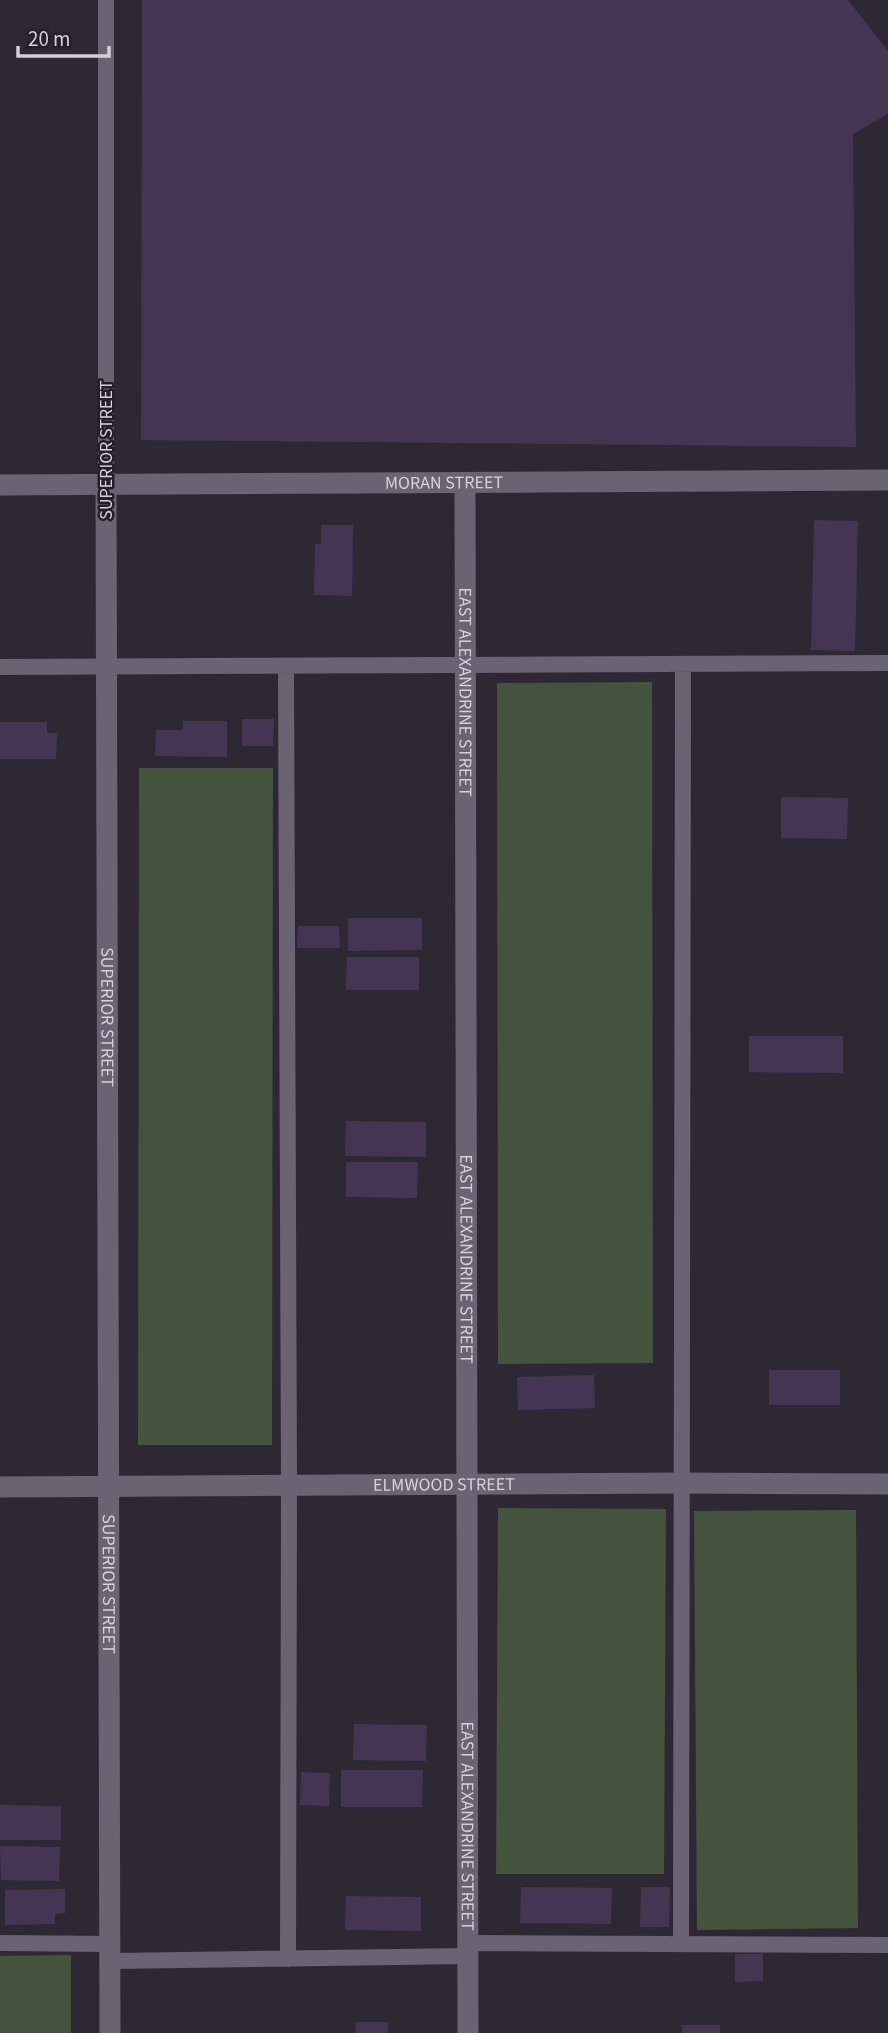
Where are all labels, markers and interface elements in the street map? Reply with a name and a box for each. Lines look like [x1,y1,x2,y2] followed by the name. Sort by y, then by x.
[18,14,108,58] scale bar
[28,24,70,54] text: 20 m
[94,380,119,520] street label: SUPERIOR STREET
[385,470,503,496] street label: MORAN STREET
[452,587,478,797] street label: EAST ALEXANDRINE STREET
[94,947,120,1087] street label: SUPERIOR STREET
[453,1154,479,1364] street label: EAST ALEXANDRINE STREET
[373,1472,515,1498] street label: ELMWOOD STREET
[96,1514,121,1654] street label: SUPERIOR STREET
[454,1721,480,1931] street label: EAST ALEXANDRINE STREET

